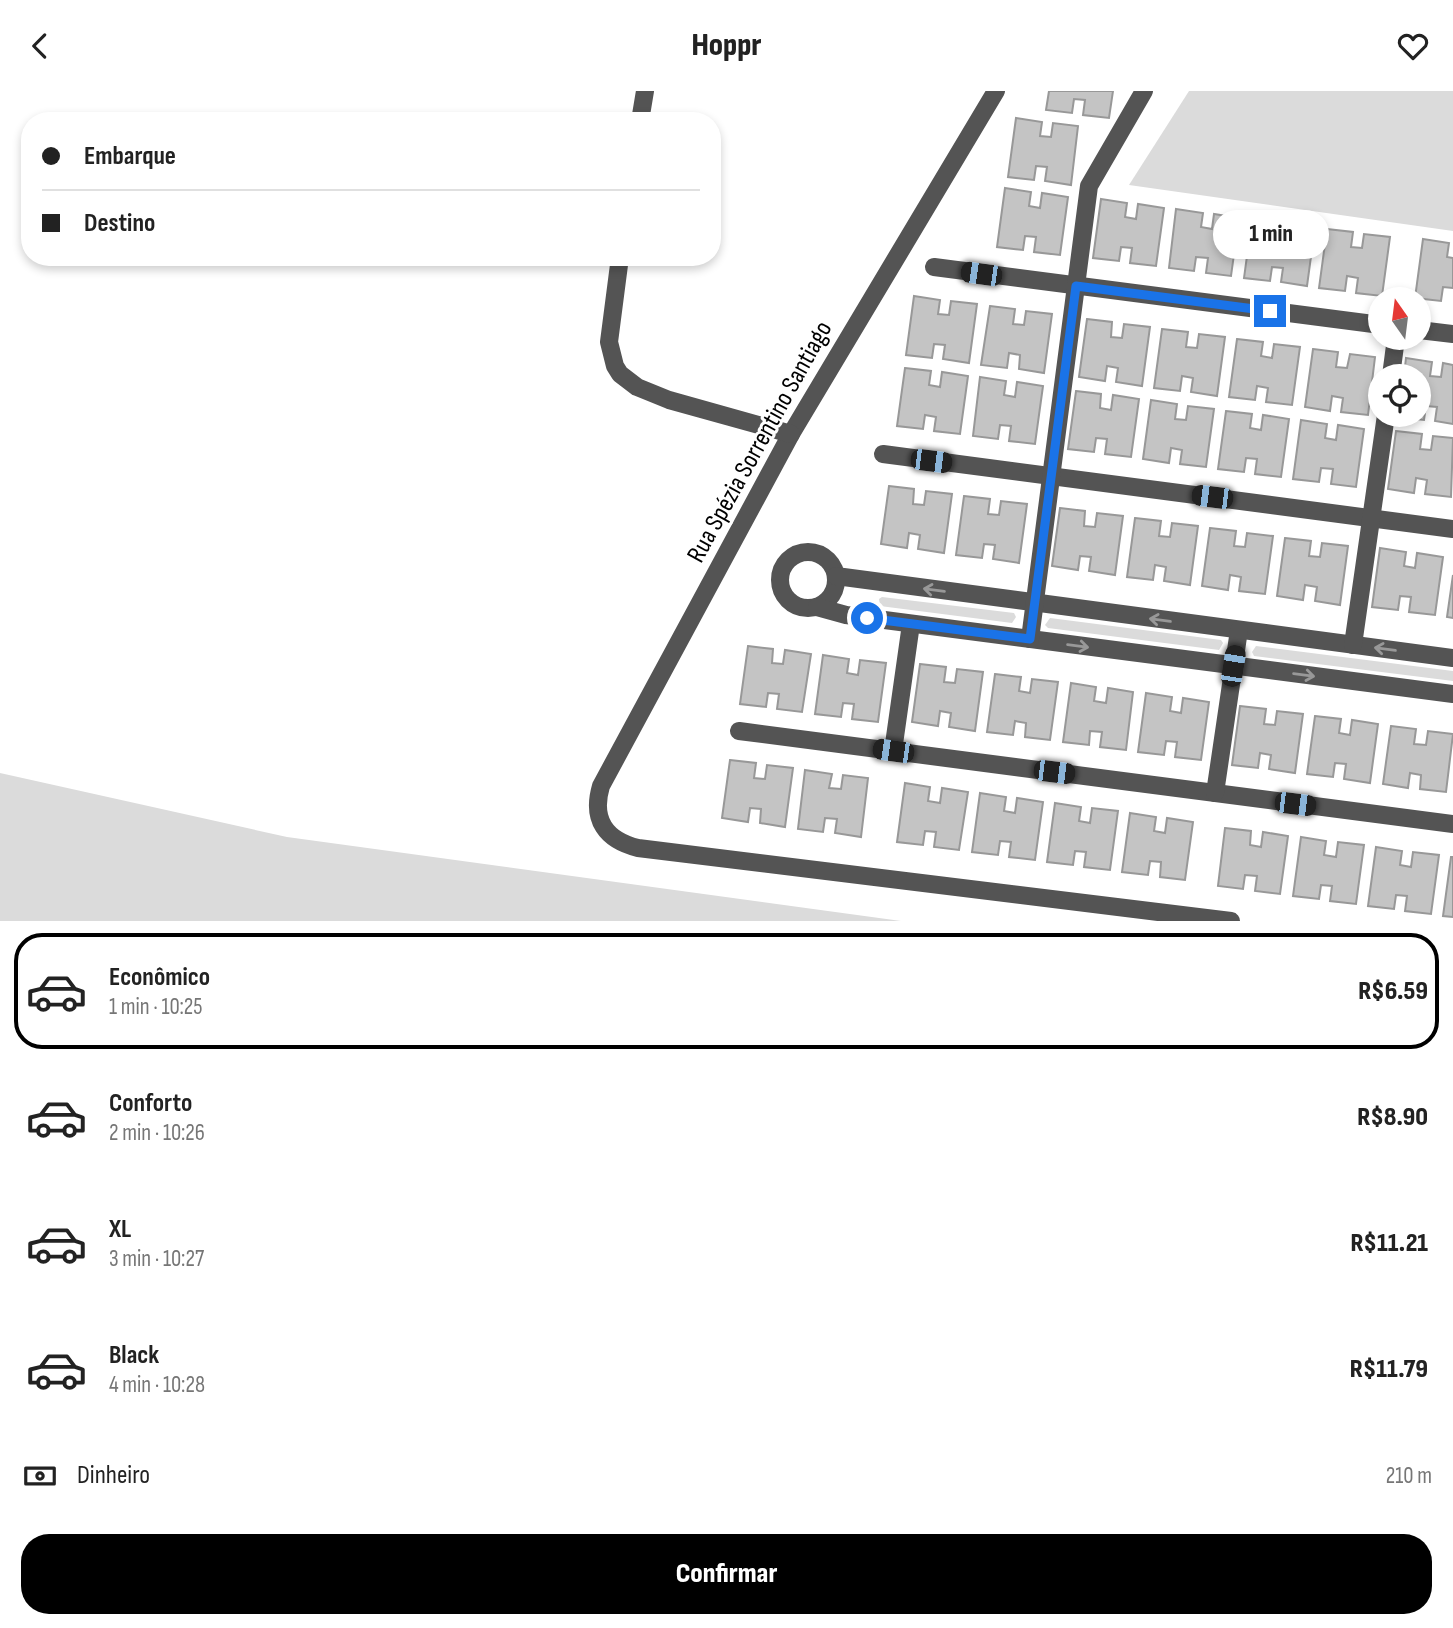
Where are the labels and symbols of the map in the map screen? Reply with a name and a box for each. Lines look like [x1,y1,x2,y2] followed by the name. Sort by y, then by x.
[1212,209,1328,259] callout: 1 min
[959,261,1004,287] car
[1368,287,1432,350] north arrow
[1254,295,1286,327] route end
[681,316,839,568] street label: Rua Spézia Sorrentino Santiago
[909,448,954,474] car
[1190,484,1235,510] car
[923,584,946,597] one-way arrow
[851,602,883,634] route start
[1149,613,1172,626] one-way arrow
[1066,639,1089,652] one-way arrow
[1374,642,1397,655] one-way arrow
[1220,644,1247,688] car
[1292,669,1315,682] one-way arrow
[871,738,916,764] car
[1032,759,1077,785] car
[1273,791,1318,817] car

